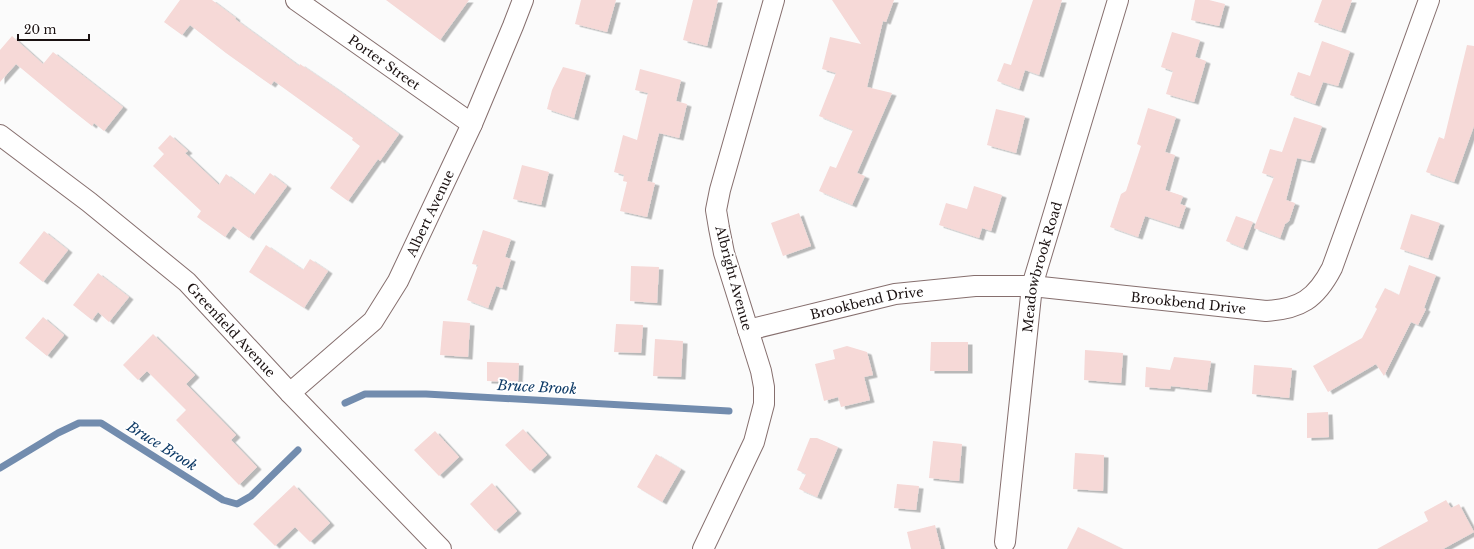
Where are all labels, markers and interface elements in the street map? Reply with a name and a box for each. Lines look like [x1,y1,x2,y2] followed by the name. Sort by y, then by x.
[18,16,89,42] scale bar
[24,22,56,37] text: 20 m
[345,31,423,94] street label: Porter Street
[402,167,458,261] street label: Albert Avenue
[1019,199,1066,333] street label: Meadowbrook Road
[711,223,756,332] street label: Albright Avenue
[183,279,279,381] street label: Greenfield Avenue
[808,283,924,323] street label: Brookbend Drive
[1130,289,1247,318] street label: Brookbend Drive
[496,376,577,398] water label: Bruce Brook
[123,417,200,475] water label: Bruce Brook

